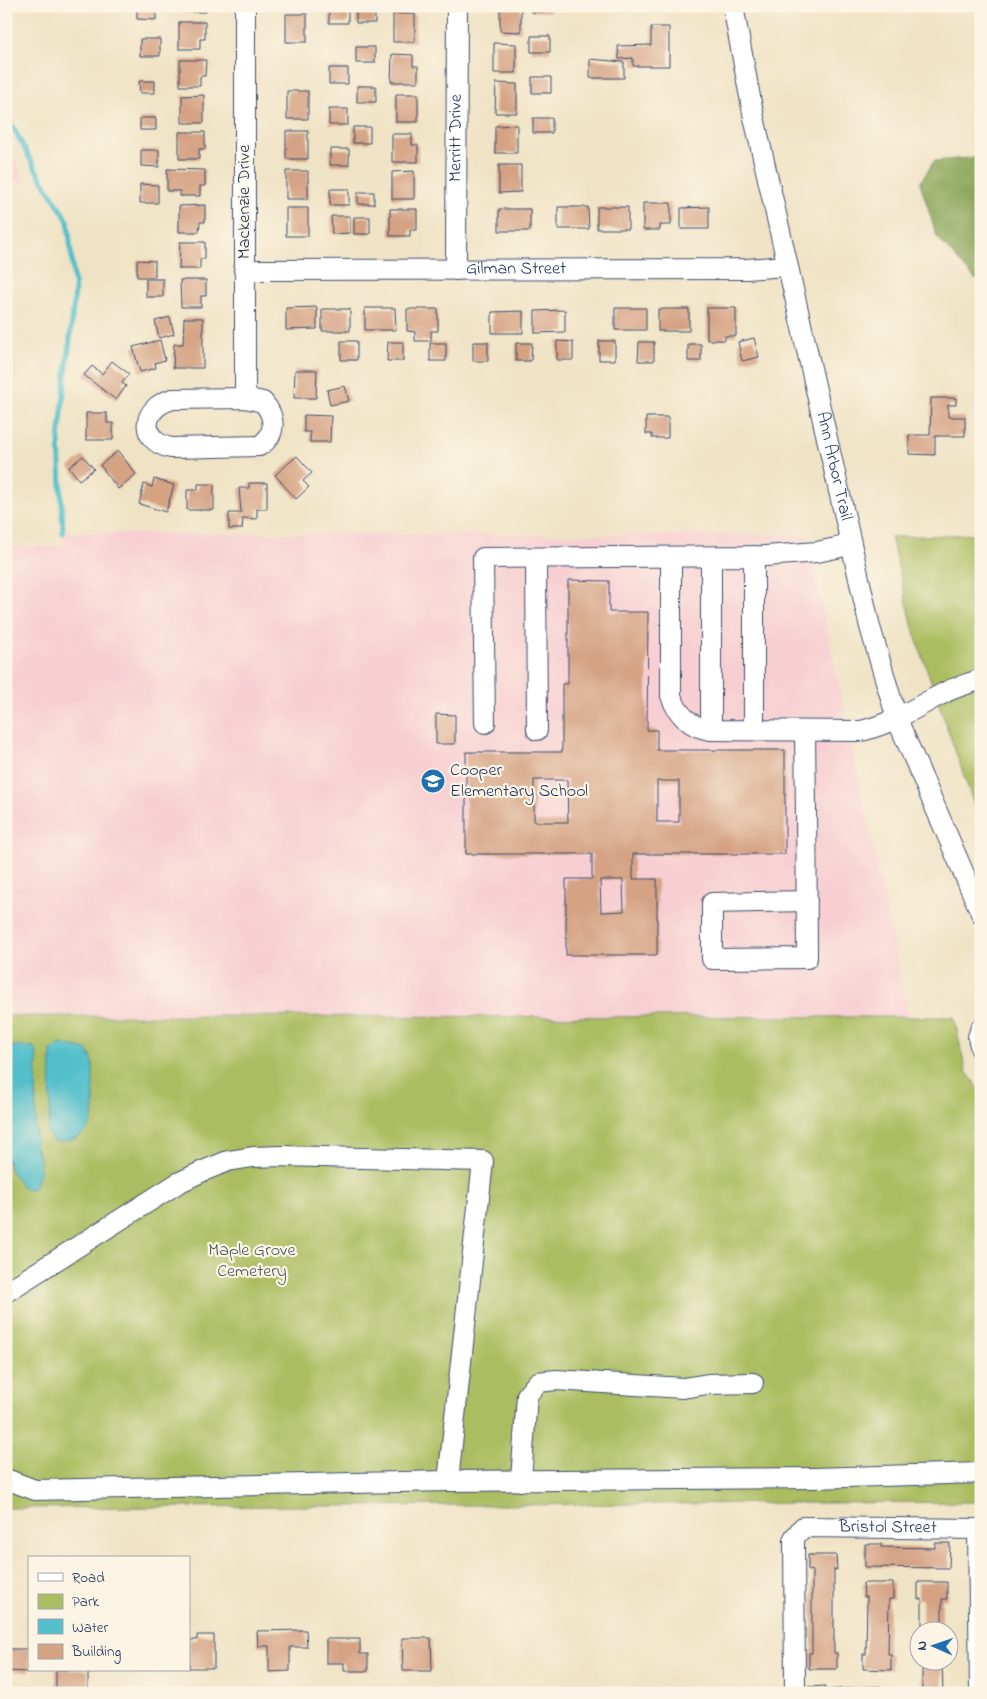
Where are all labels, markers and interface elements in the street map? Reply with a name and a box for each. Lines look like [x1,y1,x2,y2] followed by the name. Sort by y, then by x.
[443,93,470,182] street label: Merritt Drive
[232,144,258,259] street label: Mackenzie Drive
[466,256,566,283] street label: Gilman Street
[808,409,858,523] street label: Ann Arbor Trail
[450,758,588,805] place label: Cooper Elementary School
[420,768,446,794] school or university icon: Cooper Elementary School
[208,1238,297,1285] park label: Maple Grove Cemetery
[838,1514,937,1542] street label: Bristol Street
[28,1556,190,1672] legend
[72,1567,105,1589] text: Road
[72,1591,100,1613] text: Park
[72,1617,108,1639] text: Water
[910,1622,960,1672] north arrow
[71,1641,121,1664] text: Building
[912,1641,933,1651] text: N

